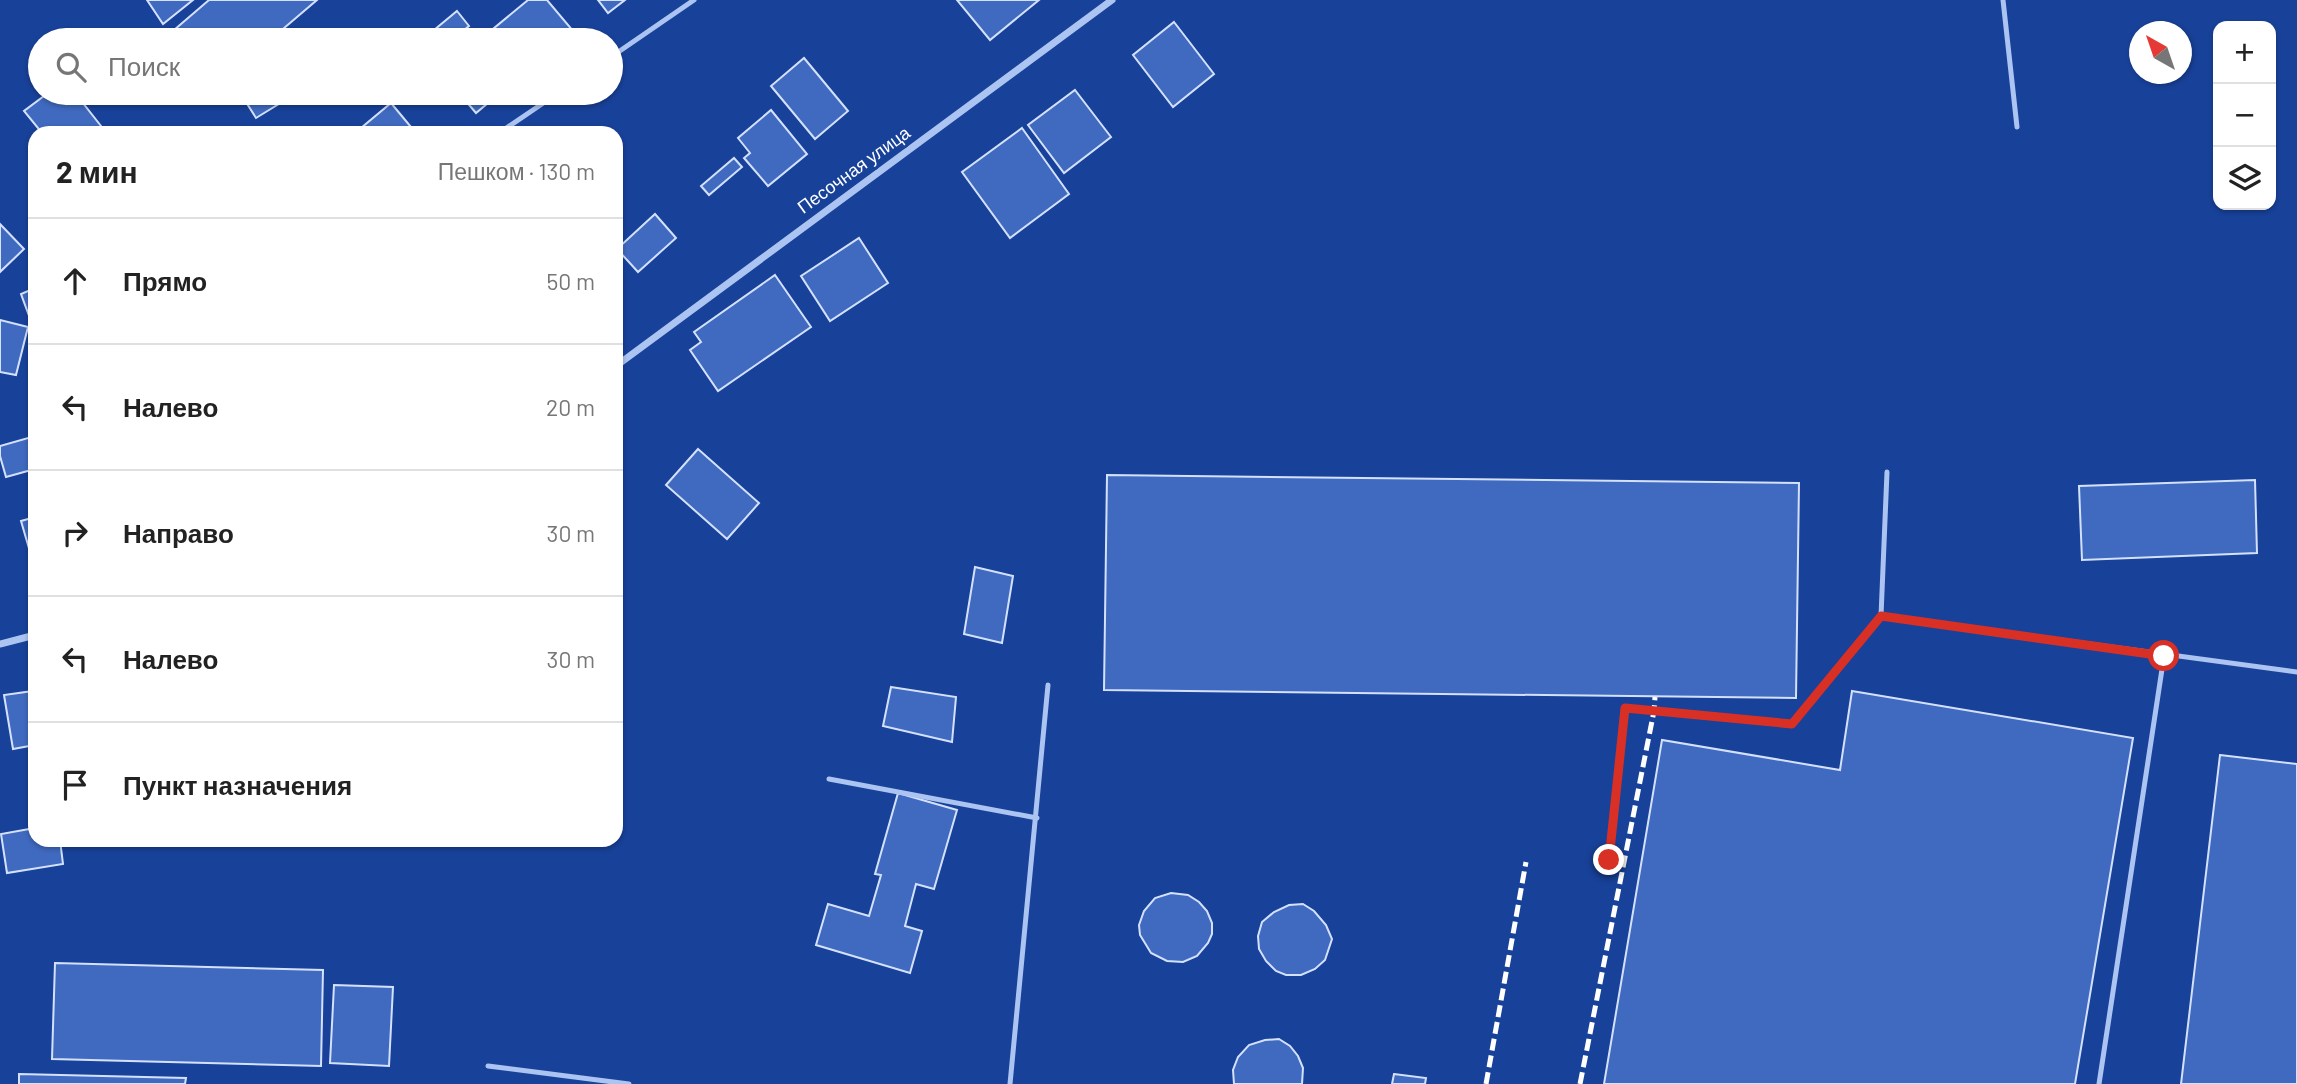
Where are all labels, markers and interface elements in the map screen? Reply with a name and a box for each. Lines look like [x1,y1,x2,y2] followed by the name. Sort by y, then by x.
[2129,21,2192,84] north arrow
[2213,21,2276,210] map controls
[2213,21,2276,84] button: +
[28,28,623,105] search box
[52,48,90,86] icon: search
[108,50,180,81] text: Поиск
[2213,84,2276,147] button: −
[793,120,915,217] street label: Песочная улица
[2213,147,2276,210] button: layers
[56,153,138,189] text: 2 мин
[438,157,595,185] text: Пешком · 130 m
[56,262,94,300] icon: ahead
[123,265,207,296] text: Прямо
[547,267,595,295] text: 50 m
[56,388,94,426] icon: left
[123,391,218,422] text: Налево
[546,393,595,421] text: 20 m
[56,514,94,552] icon: right
[123,517,234,548] text: Направо
[547,519,595,547] text: 30 m
[56,640,94,678] icon: left
[2148,640,2179,671] route start
[123,643,218,674] text: Налево
[547,645,595,673] text: 30 m
[56,766,94,804] icon: arrive
[123,769,352,800] text: Пункт назначения
[1593,844,1624,875] route end

